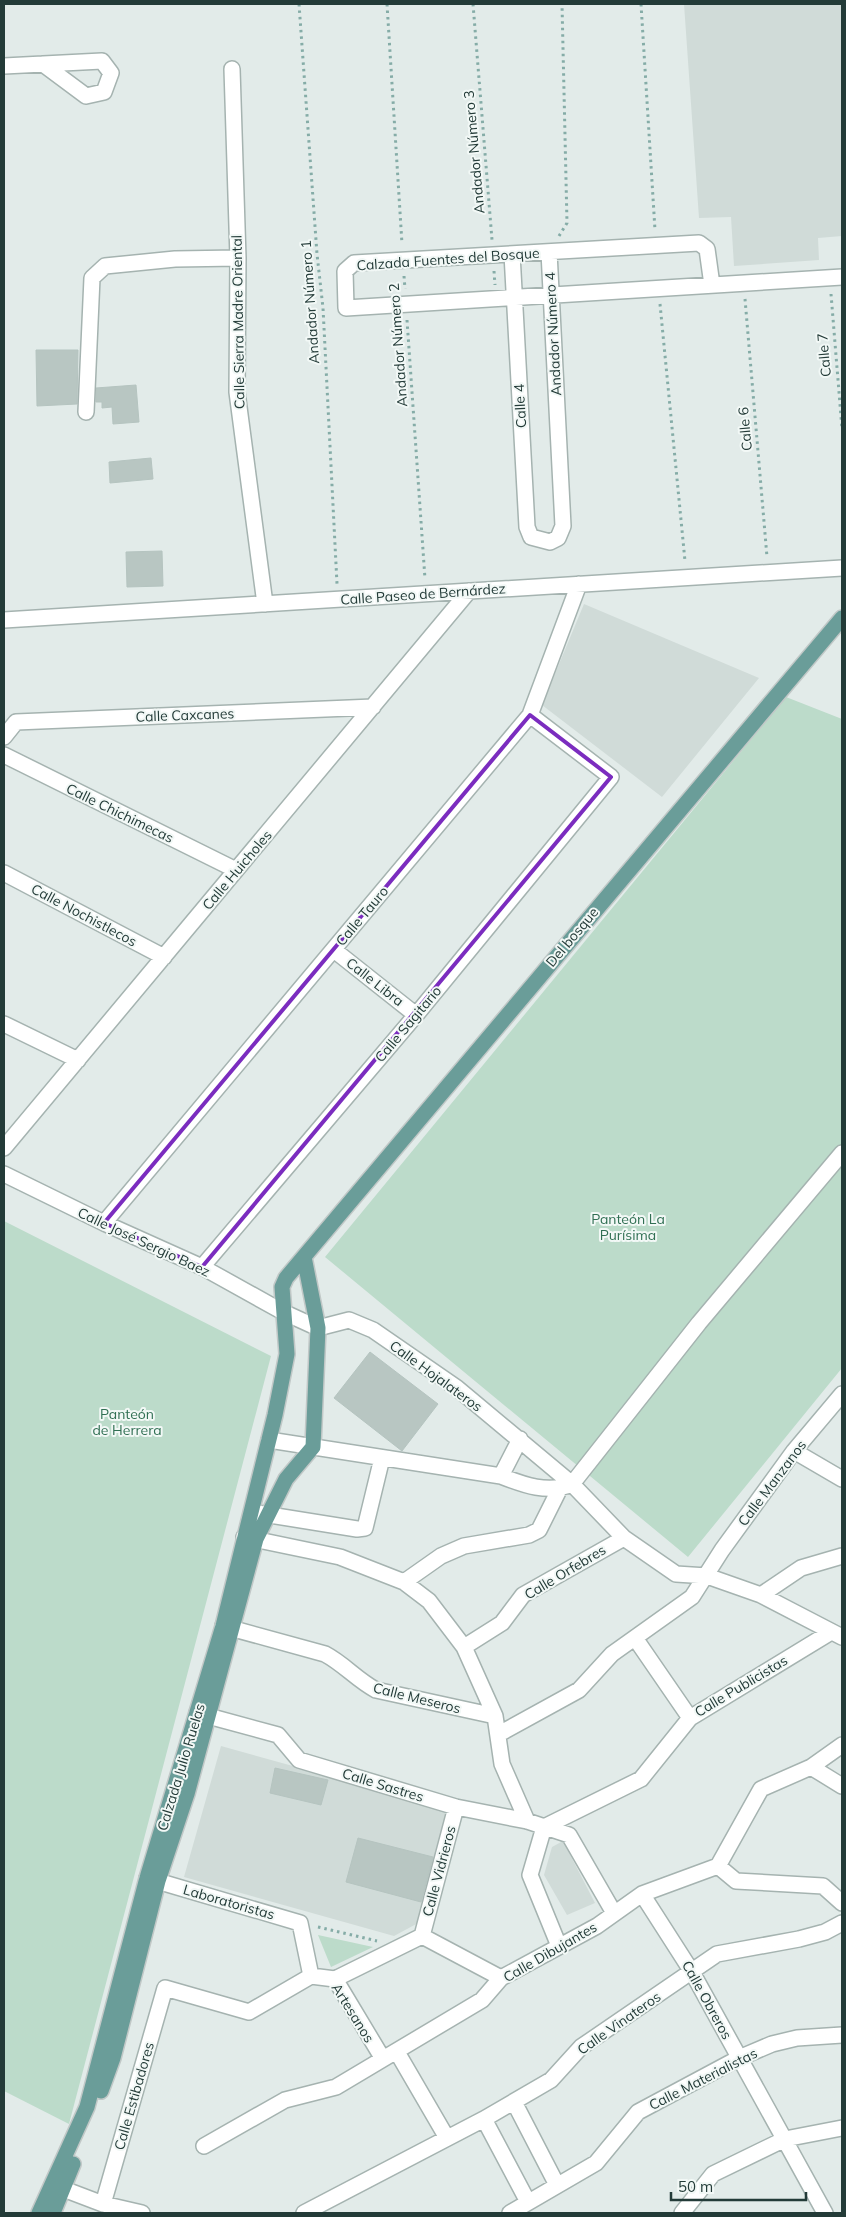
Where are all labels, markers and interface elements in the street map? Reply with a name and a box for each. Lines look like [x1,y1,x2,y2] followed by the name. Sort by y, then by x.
[460,89,488,215] street label: Andador Número 3
[227,235,249,409] street label: Calle Sierra Madre Oriental
[297,240,323,364] street label: Andador Número 1
[356,244,540,274] street label: Calzada Fuentes del Bosque
[541,271,565,396] street label: Andador Número 4
[385,283,411,407] street label: Andador Número 2
[813,332,835,378] street label: Calle 7
[510,383,530,428] street label: Calle 4
[734,406,756,452] street label: Calle 6
[340,579,506,609] street label: Calle Paseo de Bernárdez
[135,704,235,726] street label: Calle Caxcanes
[63,779,177,847] street label: Calle Chichimecas
[198,826,276,914] street label: Calle Huicholes
[28,880,140,950] street label: Calle Nochistlecos
[332,882,392,950] street label: Calle Tauro
[542,903,602,971] street label: Del bosque
[342,954,408,1010] street label: Calle Libra
[371,982,445,1066] street label: Calle Sagitario
[75,1203,213,1281] street label: Calle José Sergio Baez
[591,1210,665,1244] park label: Panteón La Purísima
[386,1336,486,1416] street label: Calle Hojalateros
[92,1405,162,1439] park label: Panteón de Herrera
[734,1436,810,1530] street label: Calle Manzanos
[521,1541,609,1603] street label: Calle Orfebres
[691,1651,791,1721] street label: Calle Publicistas
[371,1678,463,1718] street label: Calle Meseros
[153,1701,209,1833] street label: Calzada Julio Ruelas
[340,1764,426,1806] street label: Calle Sastres
[418,1824,460,1918] street label: Calle Vidrieros
[181,1880,277,1924] street label: Laboratoristas
[500,1918,600,1986] street label: Calle Dibujantes
[678,1957,736,2043] street label: Calle Obreros
[328,1980,378,2046] street label: Artesanos
[574,1988,664,2058] street label: Calle Vinateros
[110,2040,158,2152] street label: Calle Estibadores
[646,2044,760,2114] street label: Calle Materialistas
[671,2170,806,2202] scale bar
[678,2177,713,2196] text: 50 m

